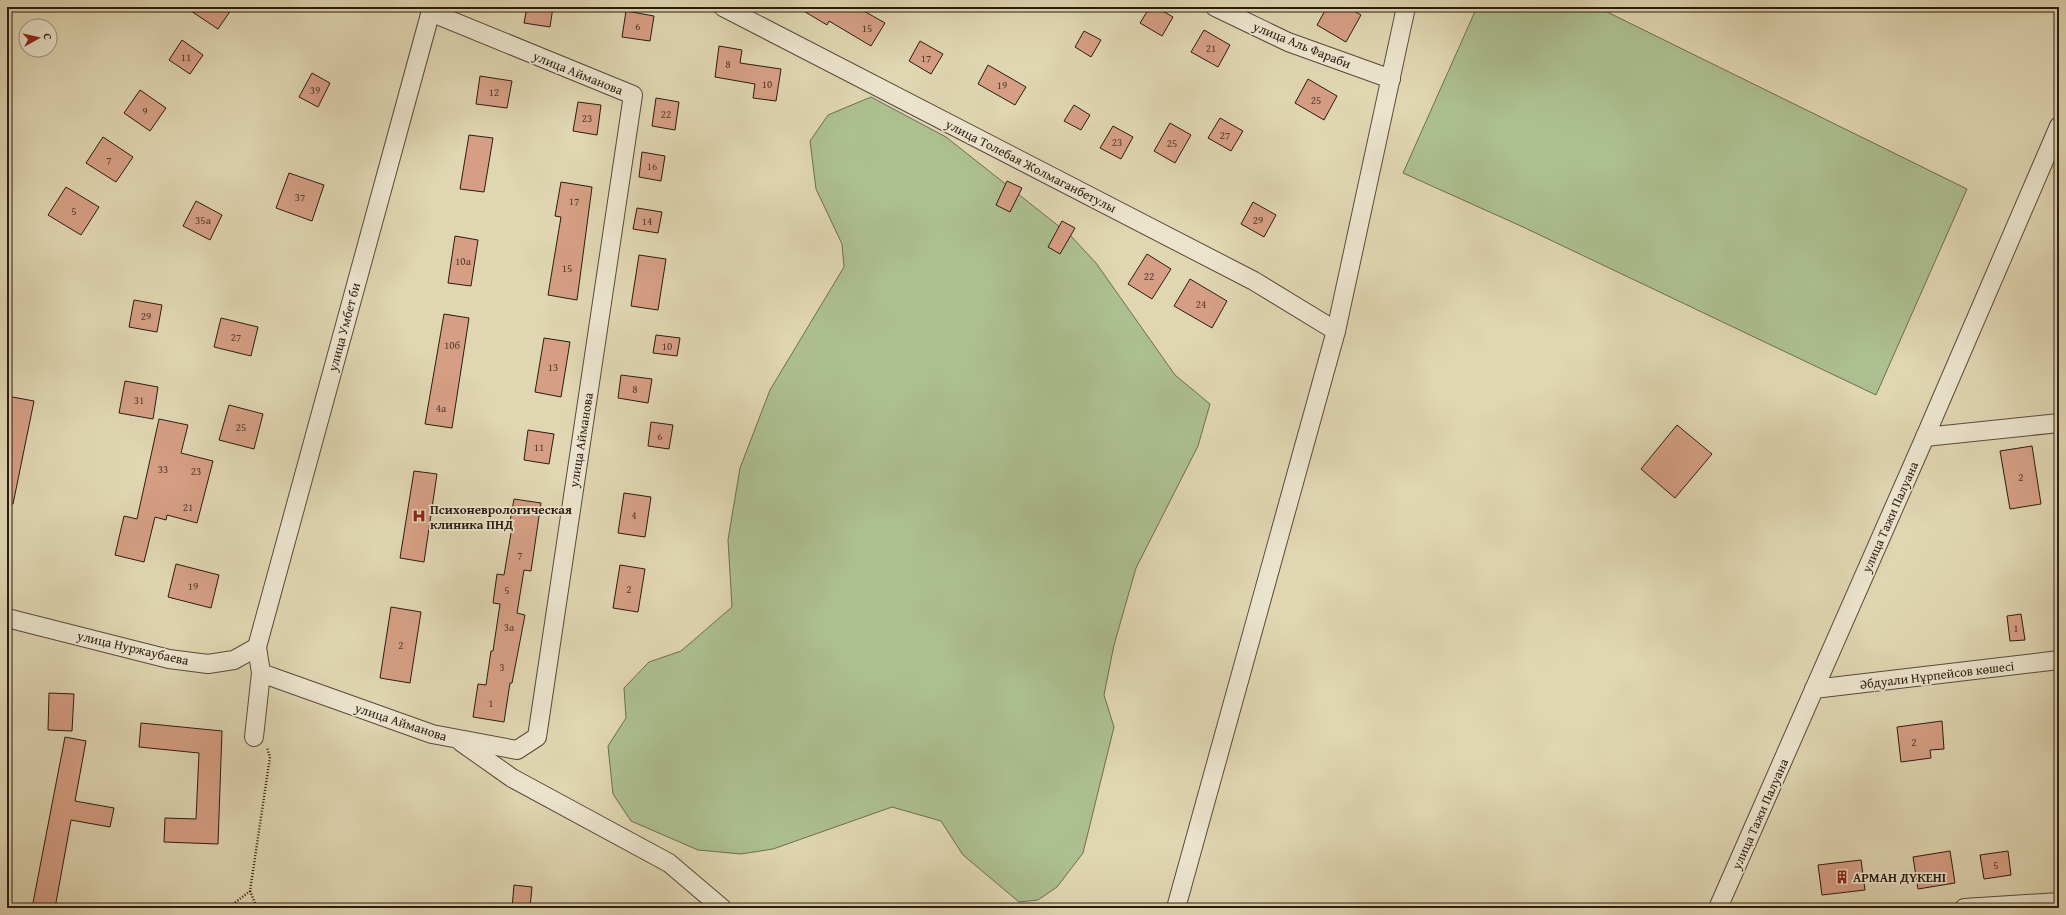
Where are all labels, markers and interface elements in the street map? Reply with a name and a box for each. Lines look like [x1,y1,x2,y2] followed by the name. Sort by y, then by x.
[1249,16,1354,73] street label: улица Аль Фараби
[18,18,58,58] north arrow
[635,18,641,34] house number: 6
[862,20,872,36] house number: 15
[40,32,56,41] text: С
[1206,40,1216,56] house number: 21
[529,46,627,100] street label: улица Айманова
[181,49,191,65] house number: 11
[921,50,931,66] house number: 17
[725,56,731,72] house number: 8
[762,76,772,92] house number: 10
[997,77,1007,93] house number: 19
[310,82,320,98] house number: 39
[489,84,499,100] house number: 12
[1311,92,1321,108] house number: 25
[142,103,148,119] house number: 9
[661,106,671,122] house number: 22
[582,110,592,126] house number: 23
[941,114,1120,217] street label: улица Толебая Жолмаганбетулы
[1220,127,1230,143] house number: 27
[1112,134,1122,150] house number: 23
[1167,135,1177,151] house number: 25
[106,152,112,168] house number: 7
[647,158,657,174] house number: 16
[295,189,305,205] house number: 37
[569,193,579,209] house number: 17
[71,203,77,219] house number: 5
[195,212,212,228] house number: 35а
[1253,212,1263,228] house number: 29
[642,213,652,229] house number: 14
[455,253,472,269] house number: 10а
[562,260,572,276] house number: 15
[1144,268,1154,284] house number: 22
[323,280,365,375] street label: улица Умбет би
[1196,296,1206,312] house number: 24
[141,308,151,324] house number: 29
[231,329,241,345] house number: 27
[444,337,460,353] house number: 10б
[662,338,672,354] house number: 10
[548,359,558,375] house number: 13
[632,381,638,397] house number: 8
[564,390,598,490] street label: улица Айманова
[134,392,144,408] house number: 31
[436,400,447,416] house number: 4а
[236,419,246,435] house number: 25
[657,428,663,444] house number: 6
[534,439,544,455] house number: 11
[1857,458,1923,577] street label: улица Тажи Палуана
[158,461,168,477] house number: 33
[191,463,201,479] house number: 23
[2018,469,2024,485] house number: 2
[183,499,193,515] house number: 21
[430,500,572,534] place label: Психоневрологическая клиника ПНД
[631,507,637,523] house number: 4
[411,508,427,524] hospital icon: Психоневрологическая клиника ПНД
[517,547,523,563] house number: 7
[188,578,198,594] house number: 19
[626,581,632,597] house number: 2
[504,582,510,598] house number: 5
[504,619,515,635] house number: 3а
[2013,620,2019,636] house number: 1
[74,626,191,670] street label: улица Нуржаубаева
[398,637,404,653] house number: 2
[1859,656,2016,694] street label: Әбдуали Нұрпейсов көшесі
[499,659,505,675] house number: 3
[488,695,494,711] house number: 1
[352,698,450,746] street label: улица Айманова
[1911,734,1917,750] house number: 2
[1727,755,1793,874] street label: улица Тажи Палуана
[1993,857,1999,873] house number: 5
[1853,868,1946,887] place label: АРМАН ДҮКЕНІ
[1834,869,1850,885] building icon: АРМАН ДҮКЕНІ

